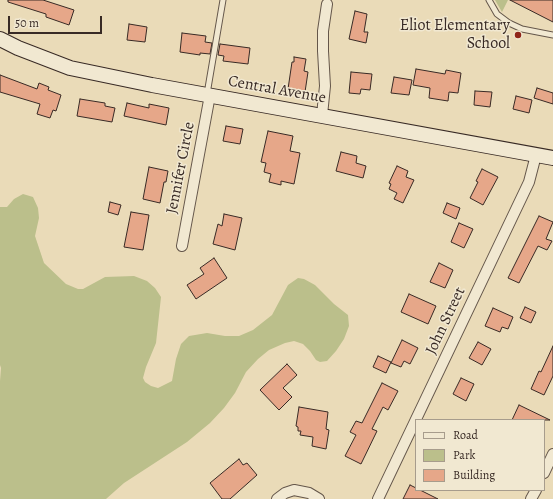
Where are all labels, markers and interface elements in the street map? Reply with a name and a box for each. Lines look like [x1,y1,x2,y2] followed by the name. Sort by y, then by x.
[10,8,104,34] scale bar
[15,15,39,31] text: 50 m
[400,16,510,54] place label: Eliot Elementary School
[513,30,523,40] marker: Eliot Elementary School
[227,72,327,108] street label: Central Avenue
[163,120,199,216] street label: Jennifer Circle
[422,284,470,358] street label: John Street
[415,419,545,491] legend
[453,427,478,443] text: Road
[453,447,476,463] text: Park
[453,467,495,483] text: Building

